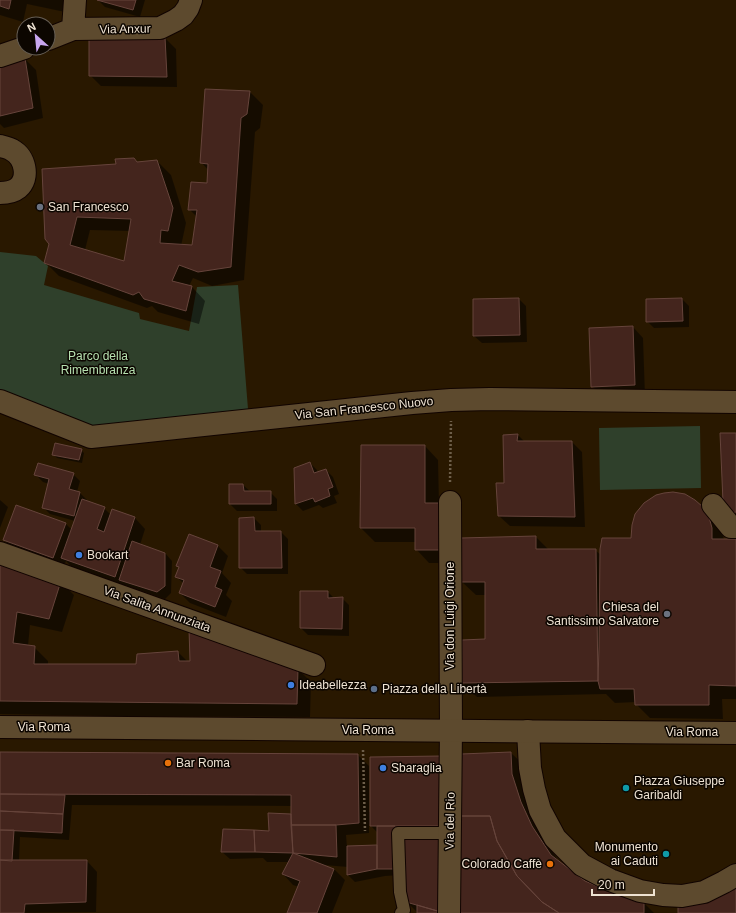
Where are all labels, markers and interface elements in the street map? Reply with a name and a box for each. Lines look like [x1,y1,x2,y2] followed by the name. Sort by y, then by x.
[16,16,56,56] north arrow
[25,20,38,34] text: N
[99,22,151,36] street label: Via Anxur
[48,200,129,214] place label: San Francesco
[35,202,45,212] marker: San Francesco
[61,349,136,377] park label: Parco della Rimembranza
[294,394,434,422] street label: Via San Francesco Nuovo
[87,548,129,562] place label: Bookart
[74,550,84,560] marker: Bookart
[443,561,457,670] street label: Via don Luigi Orione
[101,583,213,635] street label: Via Salita Annunziata
[546,600,659,628] place label: Chiesa del Santissimo Salvatore
[662,609,672,619] marker: Chiesa del Santissimo Salvatore
[299,678,367,692] place label: Ideabellezza
[286,680,296,690] marker: Ideabellezza
[382,682,487,696] place label: Piazza della Libertà
[369,684,379,694] marker: Piazza della Libertà
[18,720,71,734] street label: Via Roma
[342,723,395,737] street label: Via Roma
[666,725,719,739] street label: Via Roma
[176,756,230,770] place label: Bar Roma
[163,758,173,768] marker: Bar Roma
[391,761,442,775] place label: Sbaraglia
[378,763,388,773] marker: Sbaraglia
[634,774,725,802] place label: Piazza Giuseppe Garibaldi
[621,783,631,793] marker: Piazza Giuseppe Garibaldi
[442,792,458,850] street label: Via del Rio
[595,840,658,868] place label: Monumento ai Caduti
[661,849,671,859] marker: Monumento ai Caduti
[462,857,542,871] place label: Colorado Caffè
[545,859,555,869] marker: Colorado Caffè
[592,871,654,897] scale bar
[598,878,625,892] text: 20 m

